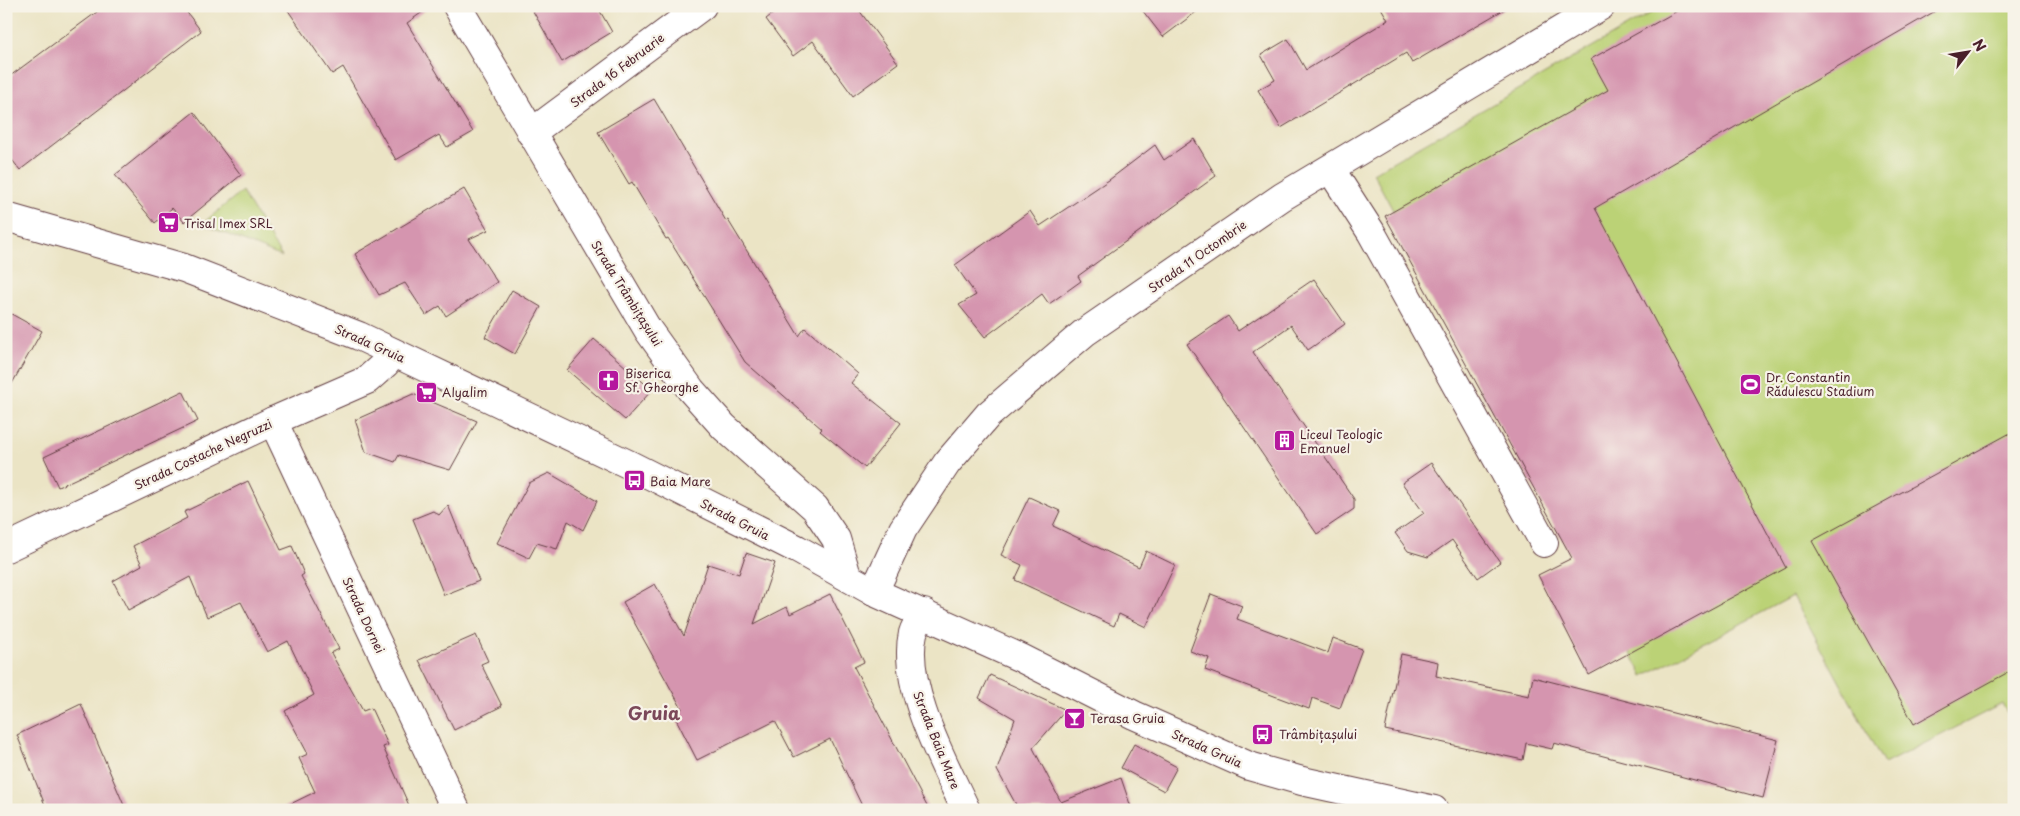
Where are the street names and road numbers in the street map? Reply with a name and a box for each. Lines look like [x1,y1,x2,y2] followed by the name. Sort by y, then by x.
[566,29,668,111] street label: Strada 16 Februarie
[1144,215,1250,297] street label: Strada 11 Octombrie
[587,237,667,349] street label: Strada Trâmbițașului
[332,319,409,367] street label: Strada Gruia
[131,414,275,494] street label: Strada Costache Negruzzi
[697,494,773,544] street label: Strada Gruia
[338,574,390,656] street label: Strada Dornei
[909,688,965,792] street label: Strada Baia Mare
[1169,724,1246,772] street label: Strada Gruia

